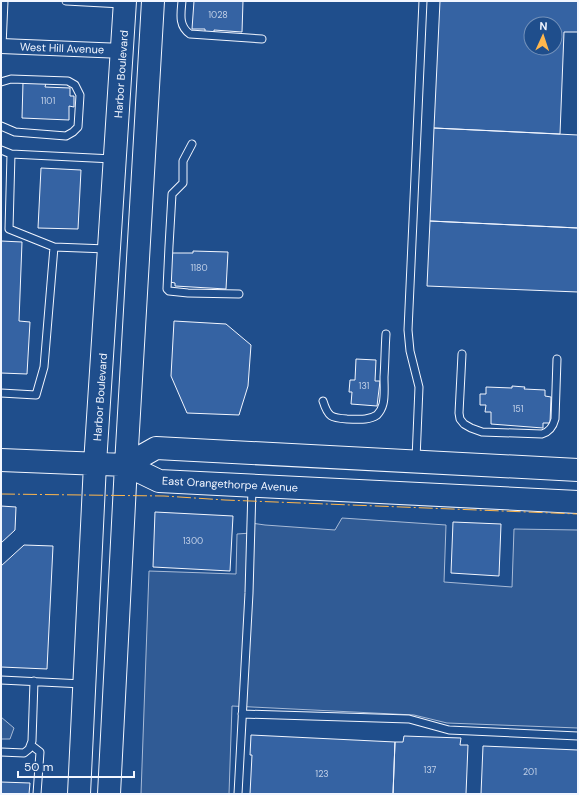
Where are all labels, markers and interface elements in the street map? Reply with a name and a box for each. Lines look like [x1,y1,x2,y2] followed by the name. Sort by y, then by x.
[208,9,228,21] house number: 1028
[523,16,563,56] north arrow
[539,19,548,33] text: N
[111,29,131,118] street label: Harbor Boulevard
[20,40,104,56] street label: West Hill Avenue
[41,95,55,107] house number: 1101
[190,262,208,274] house number: 1180
[90,352,110,441] street label: Harbor Boulevard
[359,380,370,392] house number: 131
[512,403,524,415] house number: 151
[162,473,298,495] street label: East Orangethorpe Avenue
[183,535,203,547] house number: 1300
[18,753,134,779] scale bar
[24,759,53,775] text: 50 m
[424,764,437,776] house number: 137
[523,766,537,778] house number: 201
[315,768,329,780] house number: 123

